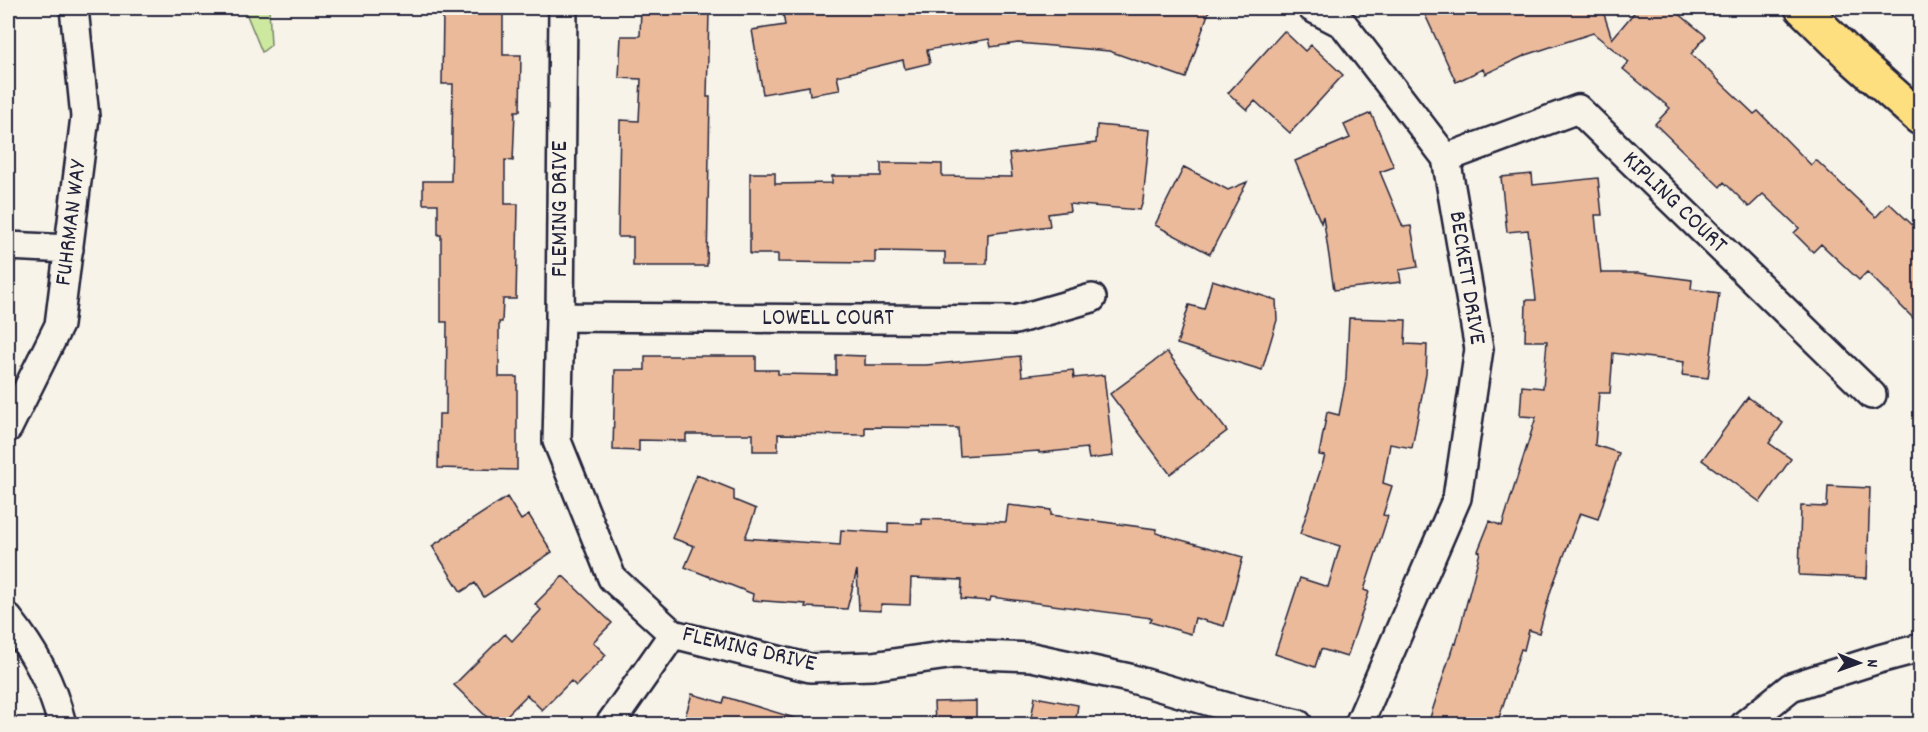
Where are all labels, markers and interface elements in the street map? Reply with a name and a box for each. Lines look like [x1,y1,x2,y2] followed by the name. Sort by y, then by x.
[544,141,578,277] street label: FLEMING DRIVE
[1614,144,1735,262] street label: KIPLING COURT
[47,157,97,288] street label: FUHRMAN WAY
[1439,209,1493,347] street label: BECKETT DRIVE
[762,302,894,336] street label: LOWELL COURT
[679,618,819,682] street label: FLEMING DRIVE
[1829,633,1889,693] north arrow
[1860,659,1883,667] text: N

